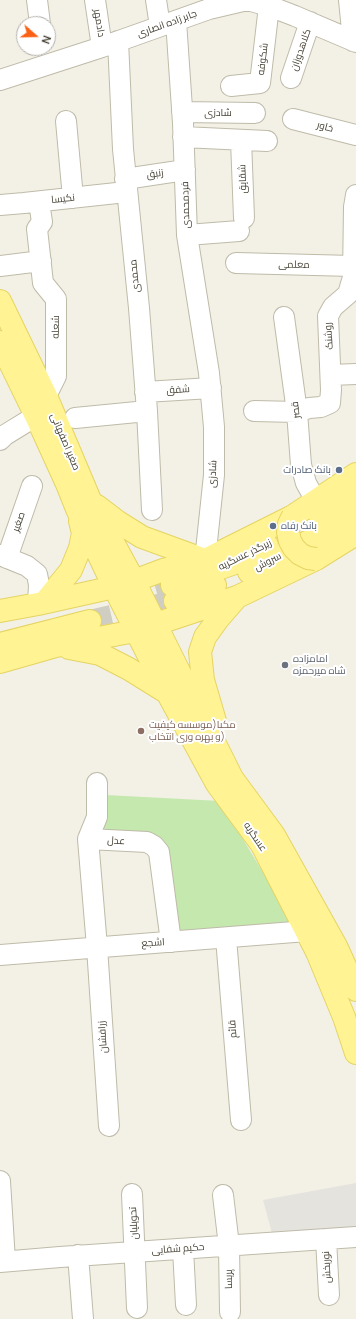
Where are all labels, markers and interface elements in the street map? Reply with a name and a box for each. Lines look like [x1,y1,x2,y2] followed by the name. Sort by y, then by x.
[91,8,107,38] street label: دادمهر
[136,8,198,40] street label: جابر زاده انصاری
[16,16,56,56] north arrow
[288,27,314,73] street label: کلاهدوزان
[38,34,55,46] text: N
[255,42,271,76] street label: شکوفه
[204,107,232,119] street label: شادزی
[315,119,335,135] street label: خاور
[236,164,250,194] street label: شقایق
[146,167,164,181] street label: زنبق
[179,181,193,229] street label: فردمحمدی
[51,192,75,206] street label: نکیسا
[127,259,143,293] street label: محمدی
[278,259,310,271] street label: معلمی
[50,315,62,339] street label: شعله
[322,322,336,350] street label: روشنک
[166,383,190,397] street label: شفق
[289,401,303,419] street label: قصر
[48,412,82,472] street label: صغیر اصفهانی
[206,460,220,488] street label: شادزی
[283,464,331,476] place label: بانک صادرات
[334,465,344,475] marker: بانک صادرات
[10,510,28,534] street label: صغیر
[281,520,317,532] place label: بانک رفاه
[268,521,278,531] marker: بانک رفاه
[216,537,274,573] street label: زیرگذر عسگریه
[253,550,283,574] street label: سروش
[293,653,346,676] place label: امامزاده شاه میرحمزه
[280,660,290,670] marker: امامزاده شاه میرحمزه
[149,719,236,742] place label: مکبا(موسسه کیفیت و بهره وری انتخاب)
[136,726,146,736] marker: مکبا(موسسه کیفیت و بهره وری انتخاب)
[241,820,269,854] street label: عسگریه
[107,835,125,847] street label: عدل
[141,936,165,950] street label: اشجع
[226,1019,240,1039] street label: قائم
[96,1021,110,1053] street label: زرافشان
[127,1206,141,1240] street label: تحویلیان
[151,1241,205,1257] street label: حکیم شفایی
[320,1251,334,1283] street label: نوربخش
[223,1269,235,1289] street label: پریسا

